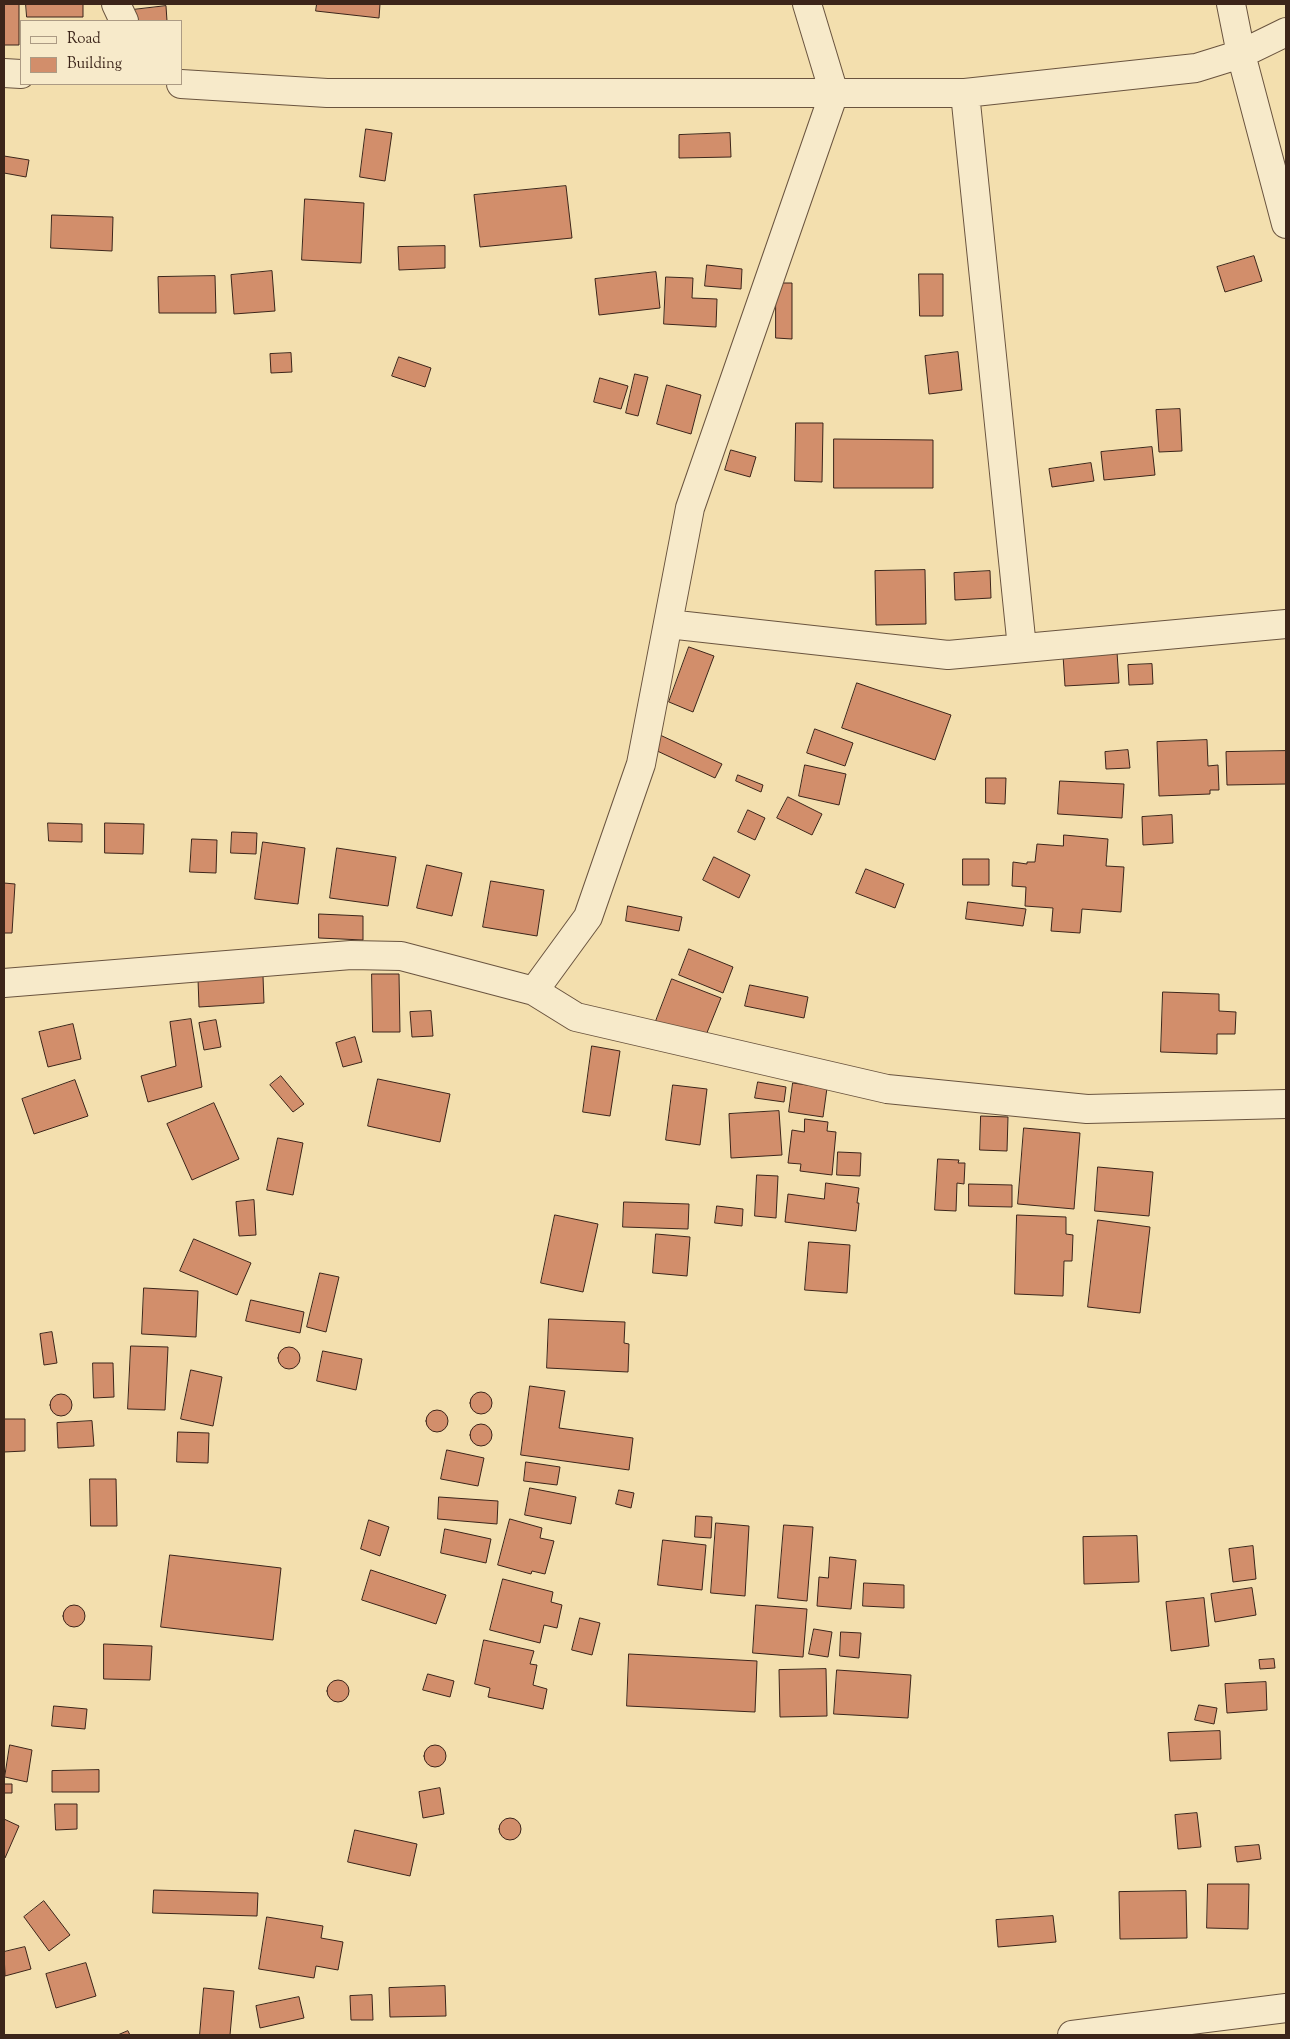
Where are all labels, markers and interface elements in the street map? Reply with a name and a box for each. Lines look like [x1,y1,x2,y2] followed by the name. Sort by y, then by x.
[20,20,182,85] legend
[67,29,101,50] text: Road
[67,54,122,75] text: Building

